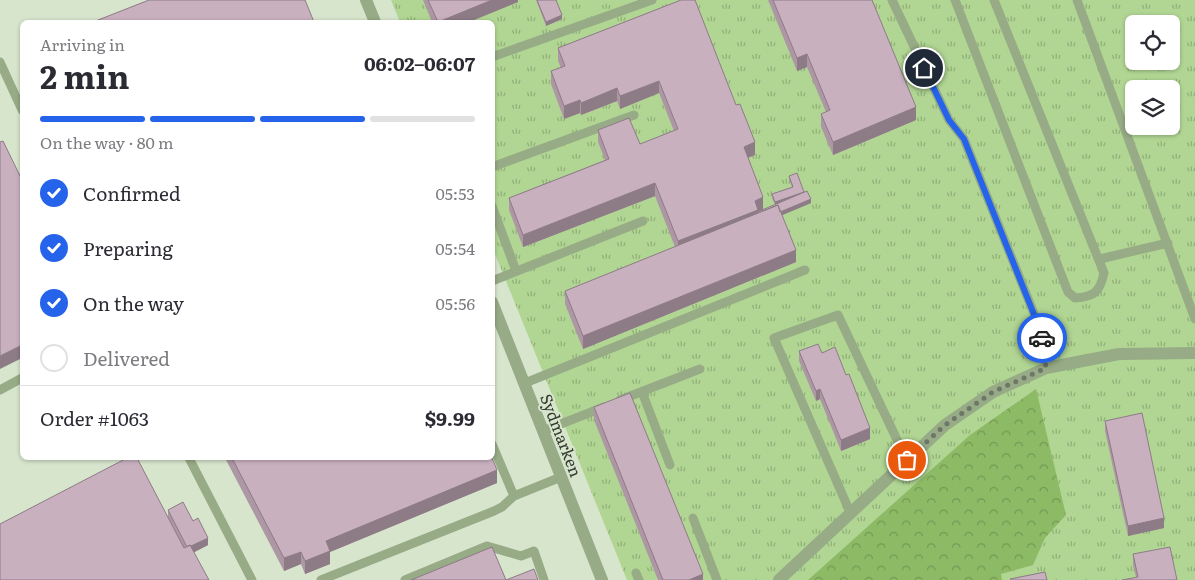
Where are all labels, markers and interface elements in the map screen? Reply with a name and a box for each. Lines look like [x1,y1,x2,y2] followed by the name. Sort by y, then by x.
[1125,15,1180,135] map controls
[1125,15,1180,70] button: locate
[40,32,125,56] text: Arriving in
[903,47,945,89] pin
[364,49,475,77] text: 06:02–06:07
[40,51,129,99] text: 2 min
[910,54,938,82] icon: home
[1125,80,1180,135] button: layers
[40,130,174,154] text: On the way · 80 m
[40,179,68,207] icon: check
[83,179,181,207] text: Confirmed
[435,181,475,205] text: 05:53
[40,234,68,262] icon: check
[83,234,173,262] text: Preparing
[435,236,475,260] text: 05:54
[40,289,68,317] icon: check
[83,289,184,317] text: On the way
[436,291,475,315] text: 05:56
[1017,313,1067,363] courier
[1028,324,1056,352] icon: car
[83,344,170,372] text: Delivered
[535,390,589,480] street label: Sydmarken
[40,404,149,432] text: Order #1063
[425,404,475,432] text: $9.99
[886,439,928,481] pin
[893,446,921,474] icon: bag

